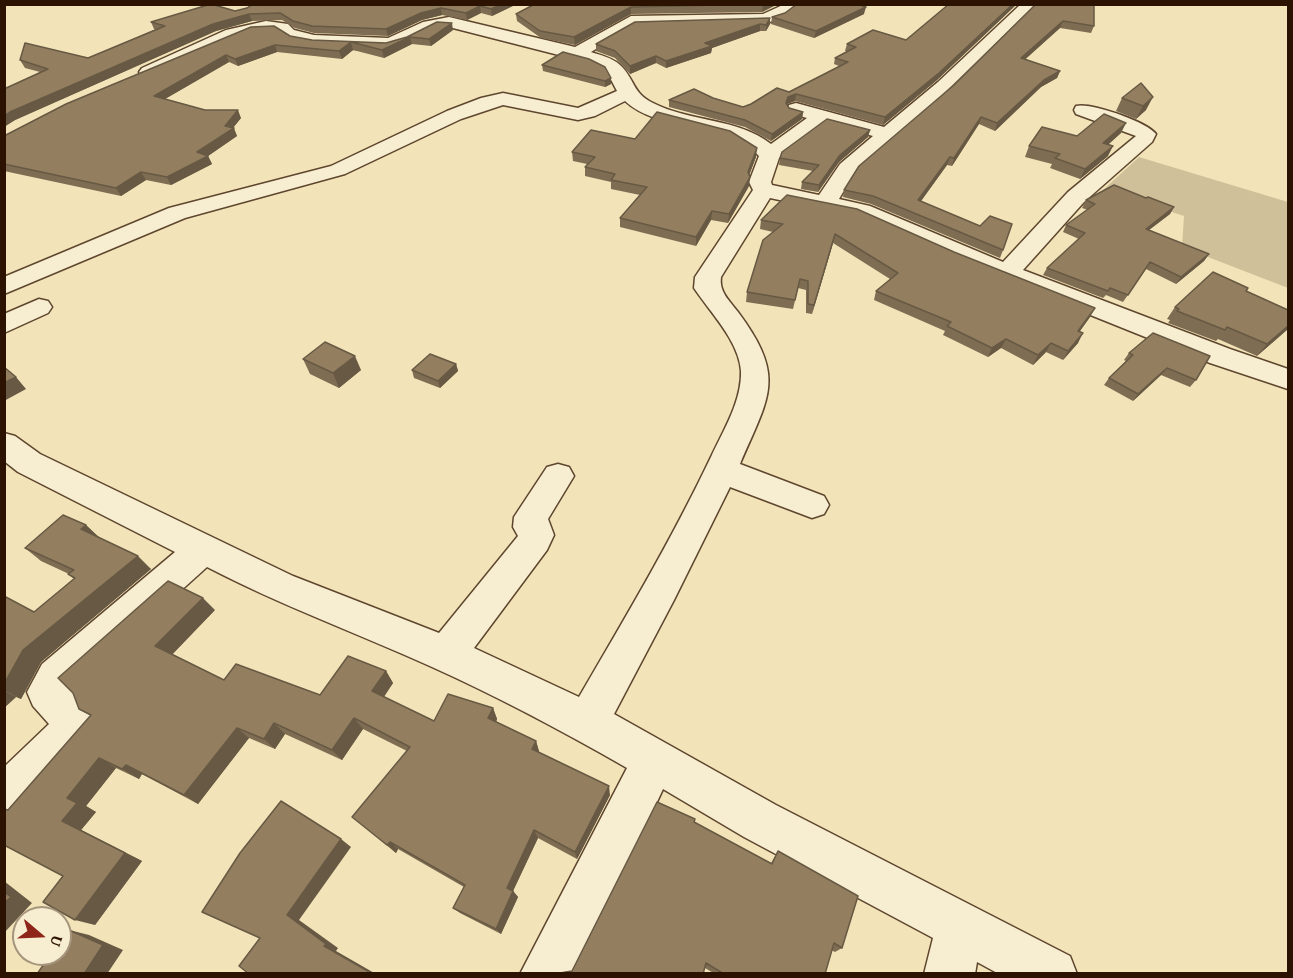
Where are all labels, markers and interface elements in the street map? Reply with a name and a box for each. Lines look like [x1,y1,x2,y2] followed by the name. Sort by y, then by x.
[12,906,72,966] north arrow
[44,932,70,950] text: U

